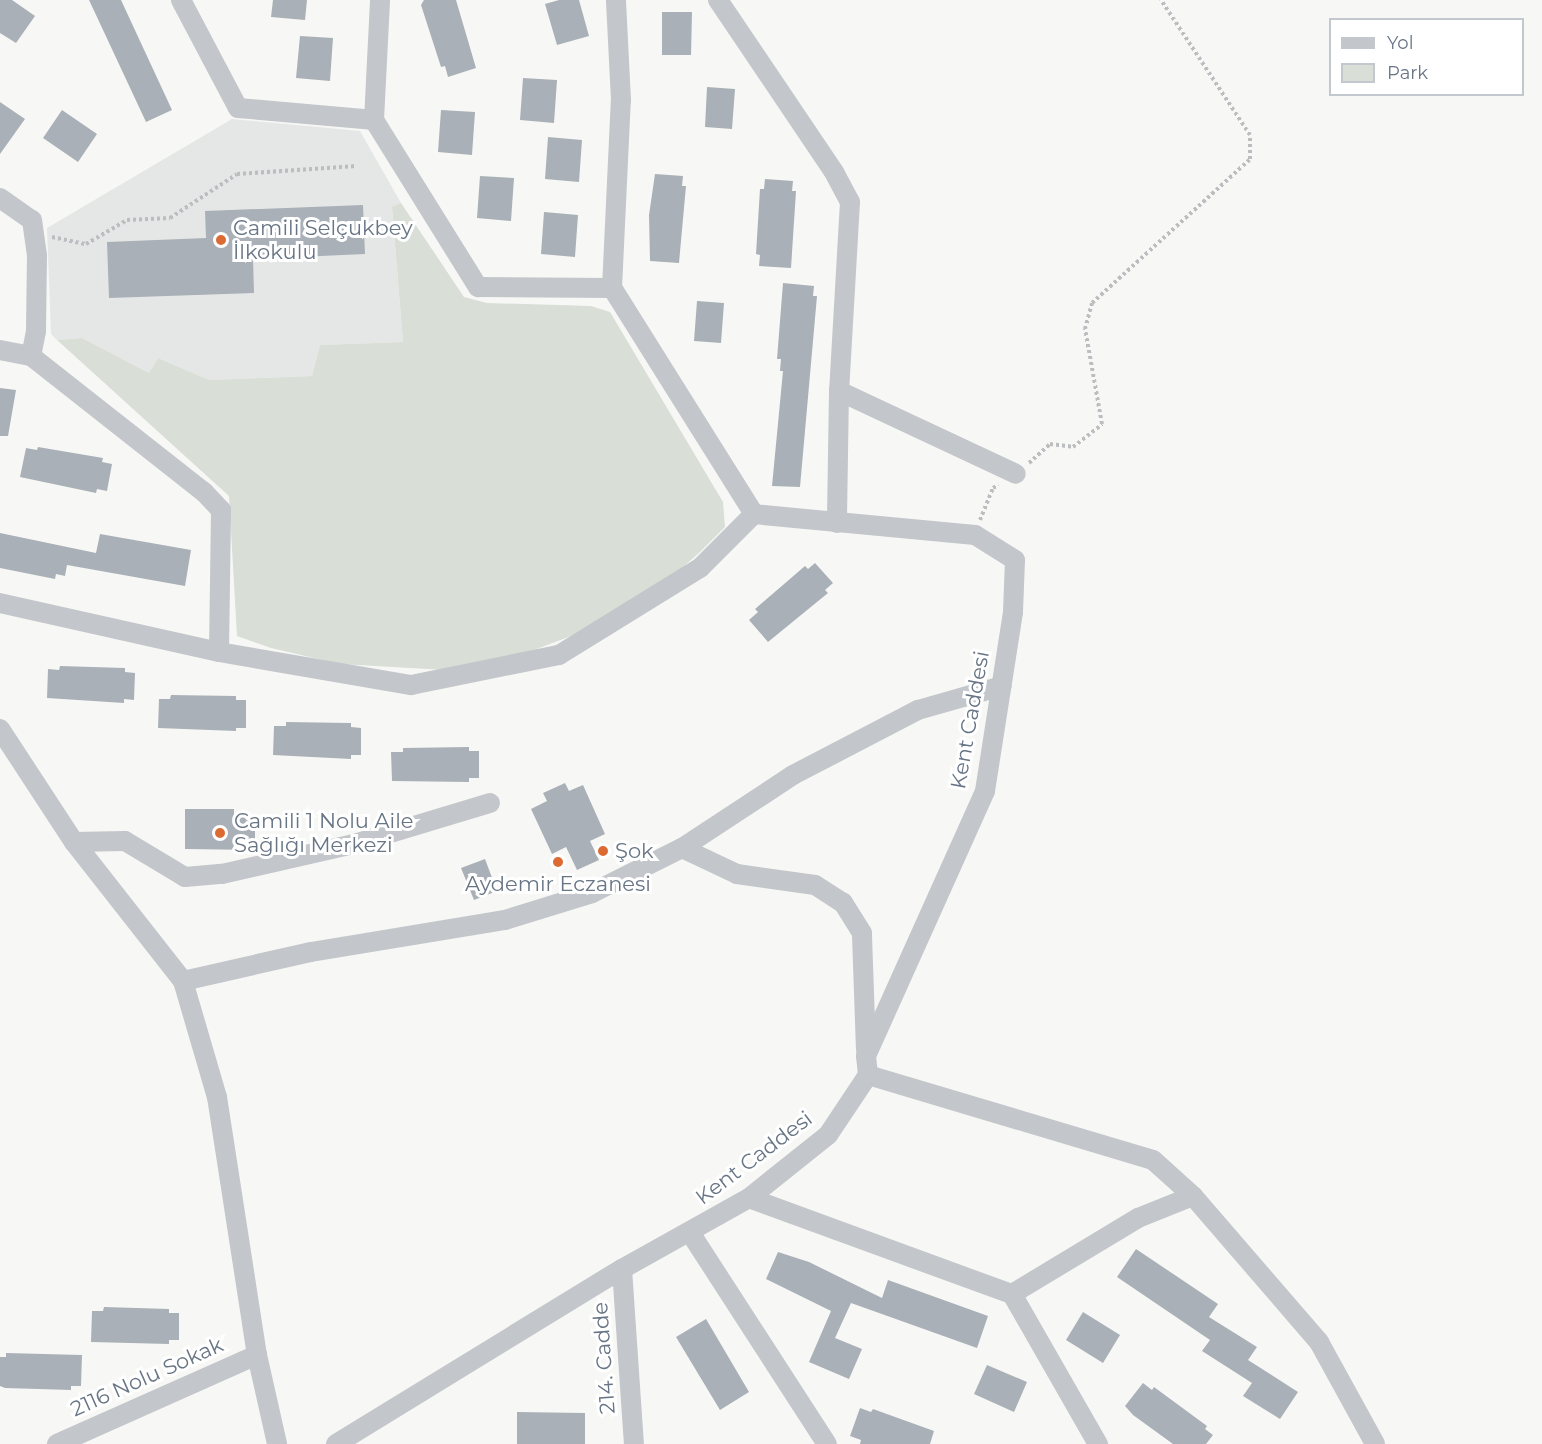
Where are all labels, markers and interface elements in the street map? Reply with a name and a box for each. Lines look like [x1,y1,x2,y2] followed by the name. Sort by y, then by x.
[1329,18,1524,96] legend
[1387,32,1413,54] text: Yol
[1387,62,1428,84] text: Park
[233,215,413,265] place label: Camili Selçukbey İlkokulu
[214,233,228,247] marker: Camili Selçukbey İlkokulu
[945,649,995,791] street label: Kent Caddesi
[234,808,413,858] place label: Camili 1 Nolu Aile Sağlığı Merkezi
[211,824,229,842] marker: Camili 1 Nolu Aile Sağlığı Merkezi
[615,838,654,864] place label: Şok
[596,844,610,858] marker: Şok
[551,855,565,869] marker: Aydemir Eczanesi
[465,871,651,897] place label: Aydemir Eczanesi
[691,1106,817,1210] street label: Kent Caddesi
[588,1301,620,1415] street label: 214. Cadde
[67,1332,227,1422] street label: 2116 Nolu Sokak

